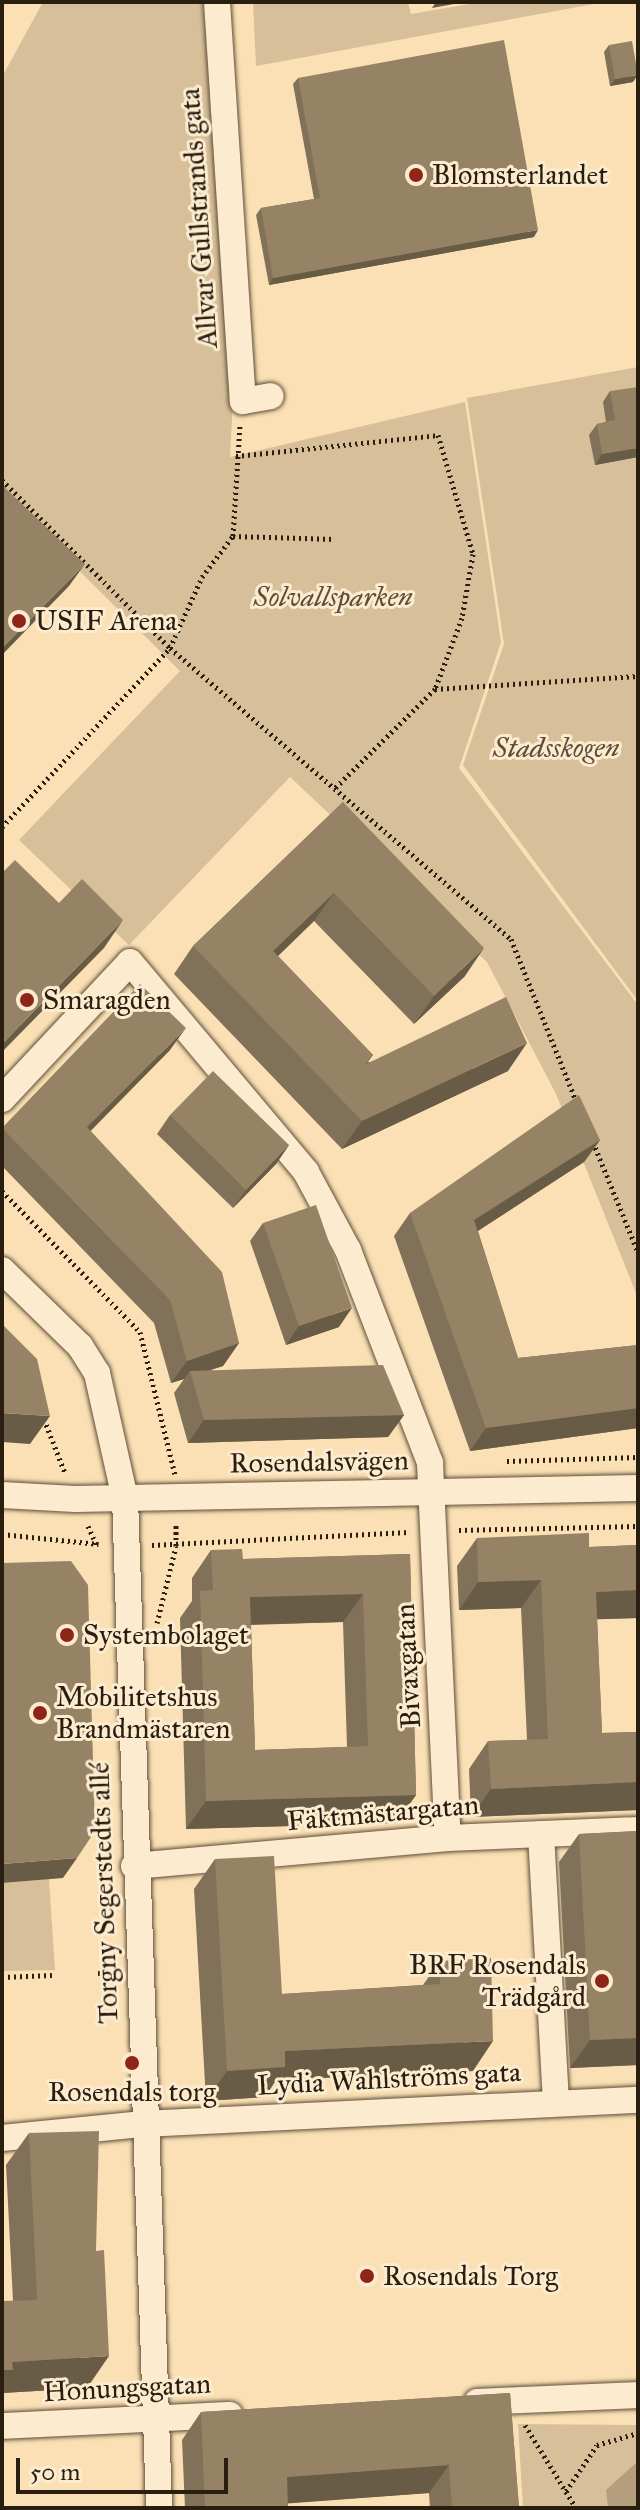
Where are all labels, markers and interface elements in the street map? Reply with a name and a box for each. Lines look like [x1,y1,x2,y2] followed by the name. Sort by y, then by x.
[173,87,225,349] street label: Allvar Gullstrands gata
[432,158,608,192] place label: Blomsterlandet
[407,166,425,184] marker: Blomsterlandet
[253,580,413,614] park label: Solvallsparken
[35,604,177,638] place label: USIF Arena
[10,612,28,630] marker: USIF Arena
[493,731,619,765] park label: Stadsskogen
[43,983,171,1017] place label: Smaragden
[18,991,36,1009] marker: Smaragden
[229,1444,409,1480] street label: Rosendalsvägen
[388,1603,428,1729] street label: Bivaxgatan
[83,1618,249,1652] place label: Systembolaget
[58,1626,76,1644] marker: Systembolaget
[56,1680,230,1746] place label: Mobilitetshus Brandmästaren
[31,1704,49,1722] marker: Mobilitetshus Brandmästaren
[83,1762,125,2024] street label: Torgny Segerstedts allé
[286,1788,480,1838] street label: Fäktmästargatan
[409,1948,586,2014] place label: BRF Rosendals Trädgård
[593,1972,611,1990] marker: BRF Rosendals Trädgård
[123,2054,141,2072] marker: Rosendals torg
[256,2055,522,2103] street label: Lydia Wahlströms gata
[48,2075,216,2109] place label: Rosendals torg
[383,2259,558,2293] place label: Rosendals Torg
[358,2267,376,2285] marker: Rosendals Torg
[42,2367,212,2409] street label: Honungsgatan
[20,2442,232,2492] scale bar
[30,2457,80,2487] text: 50 m

